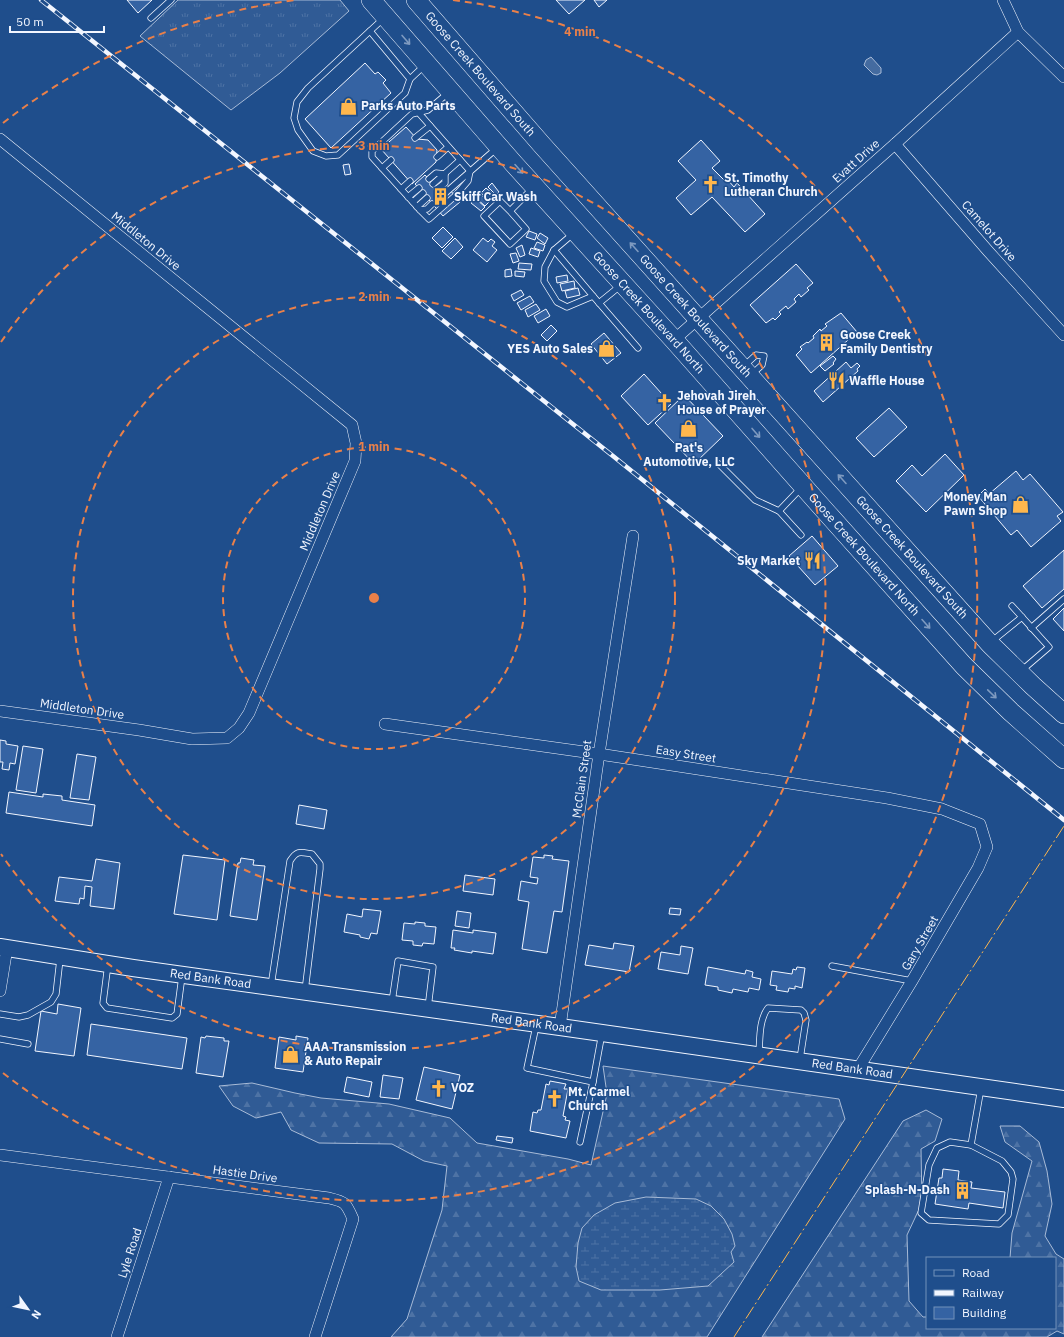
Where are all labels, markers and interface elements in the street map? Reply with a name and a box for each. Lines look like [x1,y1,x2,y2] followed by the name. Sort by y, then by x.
[10,8,104,34] scale bar
[422,8,539,139] street label: Goose Creek Boulevard South
[16,14,44,29] text: 50 m
[564,24,596,39] text: 4 min
[401,35,410,45] one-way arrow
[338,96,358,116] shop icon: Parks Auto Parts
[361,98,456,113] place label: Parks Auto Parts
[829,135,883,186] street label: Evatt Drive
[358,138,390,153] text: 3 min
[514,164,524,174] one-way arrow
[724,170,818,199] place label: St. Timothy Lutheran Church
[701,175,721,195] church icon: St. Timothy Lutheran Church
[431,187,451,207] building icon: Skiff Car Wash
[454,189,537,204] place label: Skiff Car Wash
[959,197,1020,265] street label: Camelot Drive
[109,208,184,273] street label: Middleton Drive
[629,241,638,252] one-way arrow
[590,248,708,376] street label: Goose Creek Boulevard North
[637,251,755,380] street label: Goose Creek Boulevard South
[358,289,390,304] text: 2 min
[840,327,933,356] place label: Goose Creek Family Dentistry
[817,332,837,352] building icon: Goose Creek Family Dentistry
[596,339,616,359] shop icon: YES Auto Sales
[507,341,593,356] place label: YES Auto Sales
[826,371,846,391] restaurant icon: Waffle House
[849,373,925,388] place label: Waffle House
[677,388,766,417] place label: Jehovah Jireh House of Prayer
[654,393,674,413] church icon: Jehovah Jireh House of Prayer
[679,419,699,439] shop icon: Pat's Automotive, LLC
[751,427,760,438] one-way arrow
[358,439,390,454] text: 1 min
[643,440,735,469] place label: Pat's Automotive, LLC
[296,468,343,553] street label: Middleton Drive
[837,474,847,484] one-way arrow
[944,489,1007,518] place label: Money Man Pawn Shop
[806,490,923,619] street label: Goose Creek Boulevard North
[853,492,972,622] street label: Goose Creek Boulevard South
[1010,494,1030,514] shop icon: Money Man Pawn Shop
[803,551,823,571] restaurant icon: Sky Market
[737,553,800,568] place label: Sky Market
[367,591,381,605] centre of rings
[921,619,931,629] one-way arrow
[987,689,997,699] one-way arrow
[39,695,126,722] street label: Middleton Drive
[569,739,594,819] street label: McClain Street
[655,741,717,766] street label: Easy Street
[898,913,941,973] street label: Gary Street
[169,965,252,991] street label: Red Bank Road
[490,1010,573,1036] street label: Red Bank Road
[304,1039,406,1068] place label: AAA Transmission & Auto Repair
[281,1044,301,1064] shop icon: AAA Transmission & Auto Repair
[811,1055,894,1081] street label: Red Bank Road
[428,1078,448,1098] church icon: VOZ
[451,1080,474,1095] place label: VOZ
[568,1084,630,1113] place label: Mt. Carmel Church
[545,1089,565,1109] church icon: Mt. Carmel Church
[212,1162,279,1186] street label: Hastie Drive
[953,1180,973,1200] building icon: Splash-N-Dash
[865,1182,950,1197] place label: Splash-N-Dash
[114,1226,145,1280] street label: Lyle Road
[926,1257,1056,1329] legend
[962,1265,990,1280] text: Road
[962,1285,1004,1300] text: Railway
[8,1289,48,1329] north arrow
[962,1305,1007,1320] text: Building
[28,1307,44,1322] text: N

